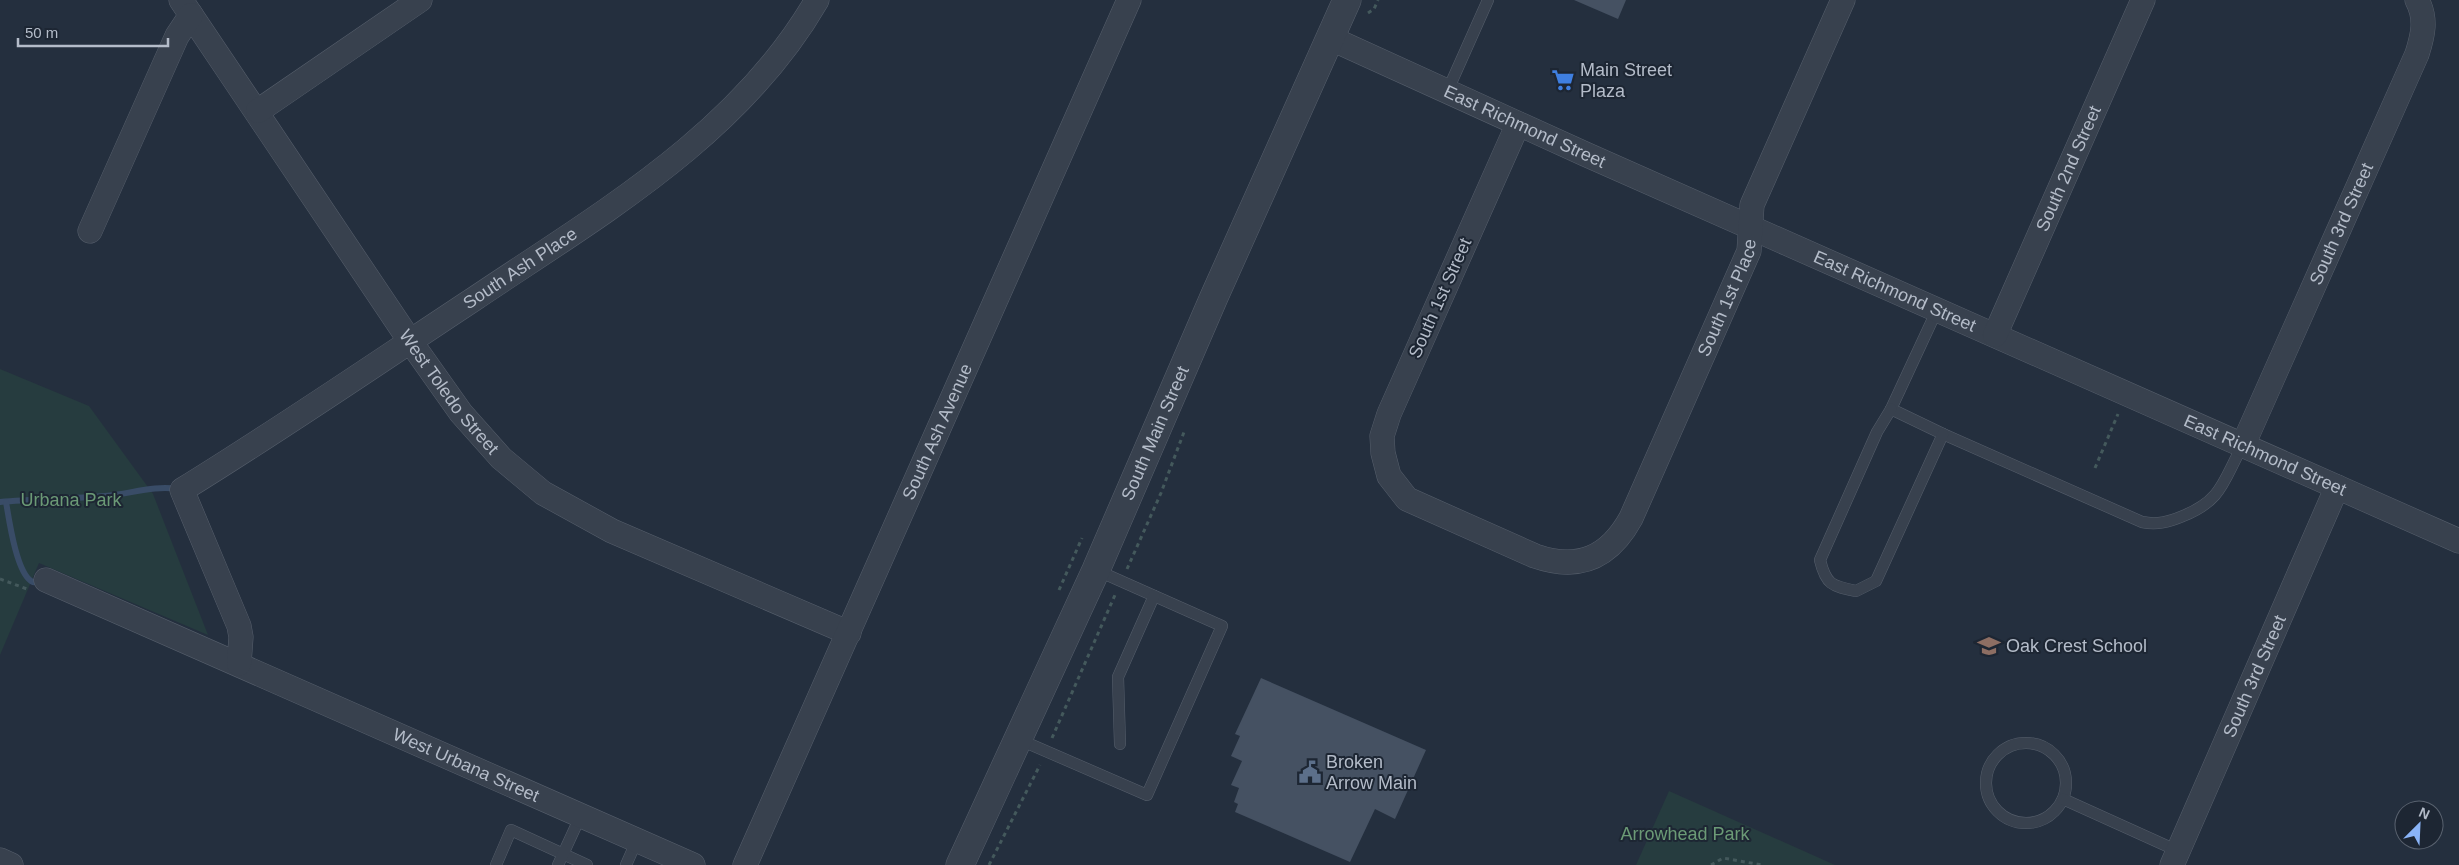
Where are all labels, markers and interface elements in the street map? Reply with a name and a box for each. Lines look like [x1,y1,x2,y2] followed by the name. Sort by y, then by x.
[18,15,168,47] scale bar
[25,24,58,41] text: 50 m
[1580,60,1672,101] place label: Main Street Plaza
[1550,67,1576,93] supermarket icon: Main Street Plaza
[1441,81,1609,172] street label: East Richmond Street
[2032,103,2105,234] street label: South 2nd Street
[2306,160,2377,288] street label: South 3rd Street
[460,223,581,313] street label: South Ash Place
[1405,235,1475,361] street label: South 1st Street
[1694,238,1760,359] street label: South 1st Place
[1811,247,1979,336] street label: East Richmond Street
[395,326,503,458] street label: West Toledo Street
[898,361,976,503] street label: South Ash Avenue
[1117,363,1193,503] street label: South Main Street
[2181,411,2349,500] street label: East Richmond Street
[20,490,123,510] park label: Urbana Park
[2219,612,2290,740] street label: South 3rd Street
[1976,633,2002,659] school or university icon: Oak Crest School
[2006,636,2147,656] place label: Oak Crest School
[390,724,542,806] street label: West Urbana Street
[1326,752,1417,793] place label: Broken Arrow Main
[1297,759,1323,785] public building icon: Broken Arrow Main
[2394,800,2444,850] north arrow
[2416,804,2432,822] text: N
[1620,824,1751,844] park label: Arrowhead Park

